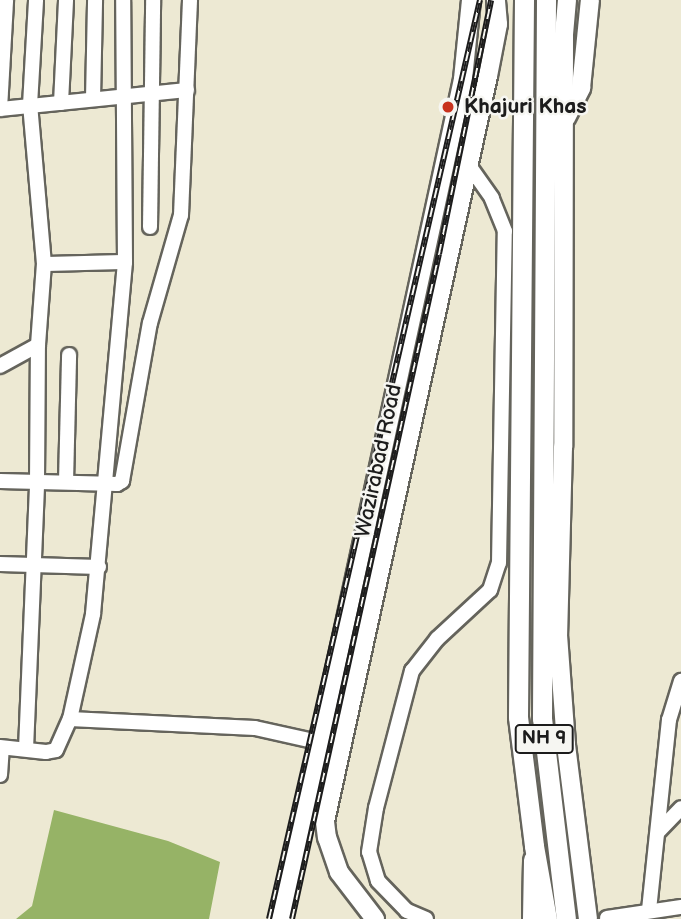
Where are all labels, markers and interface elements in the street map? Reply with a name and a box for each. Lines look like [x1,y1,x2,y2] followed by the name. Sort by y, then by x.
[464,94,587,120] place label: Khajuri Khas
[438,97,458,117] marker: Khajuri Khas
[350,382,408,540] street label: Wazirabad Road
[514,724,574,754] road number: NH 9

